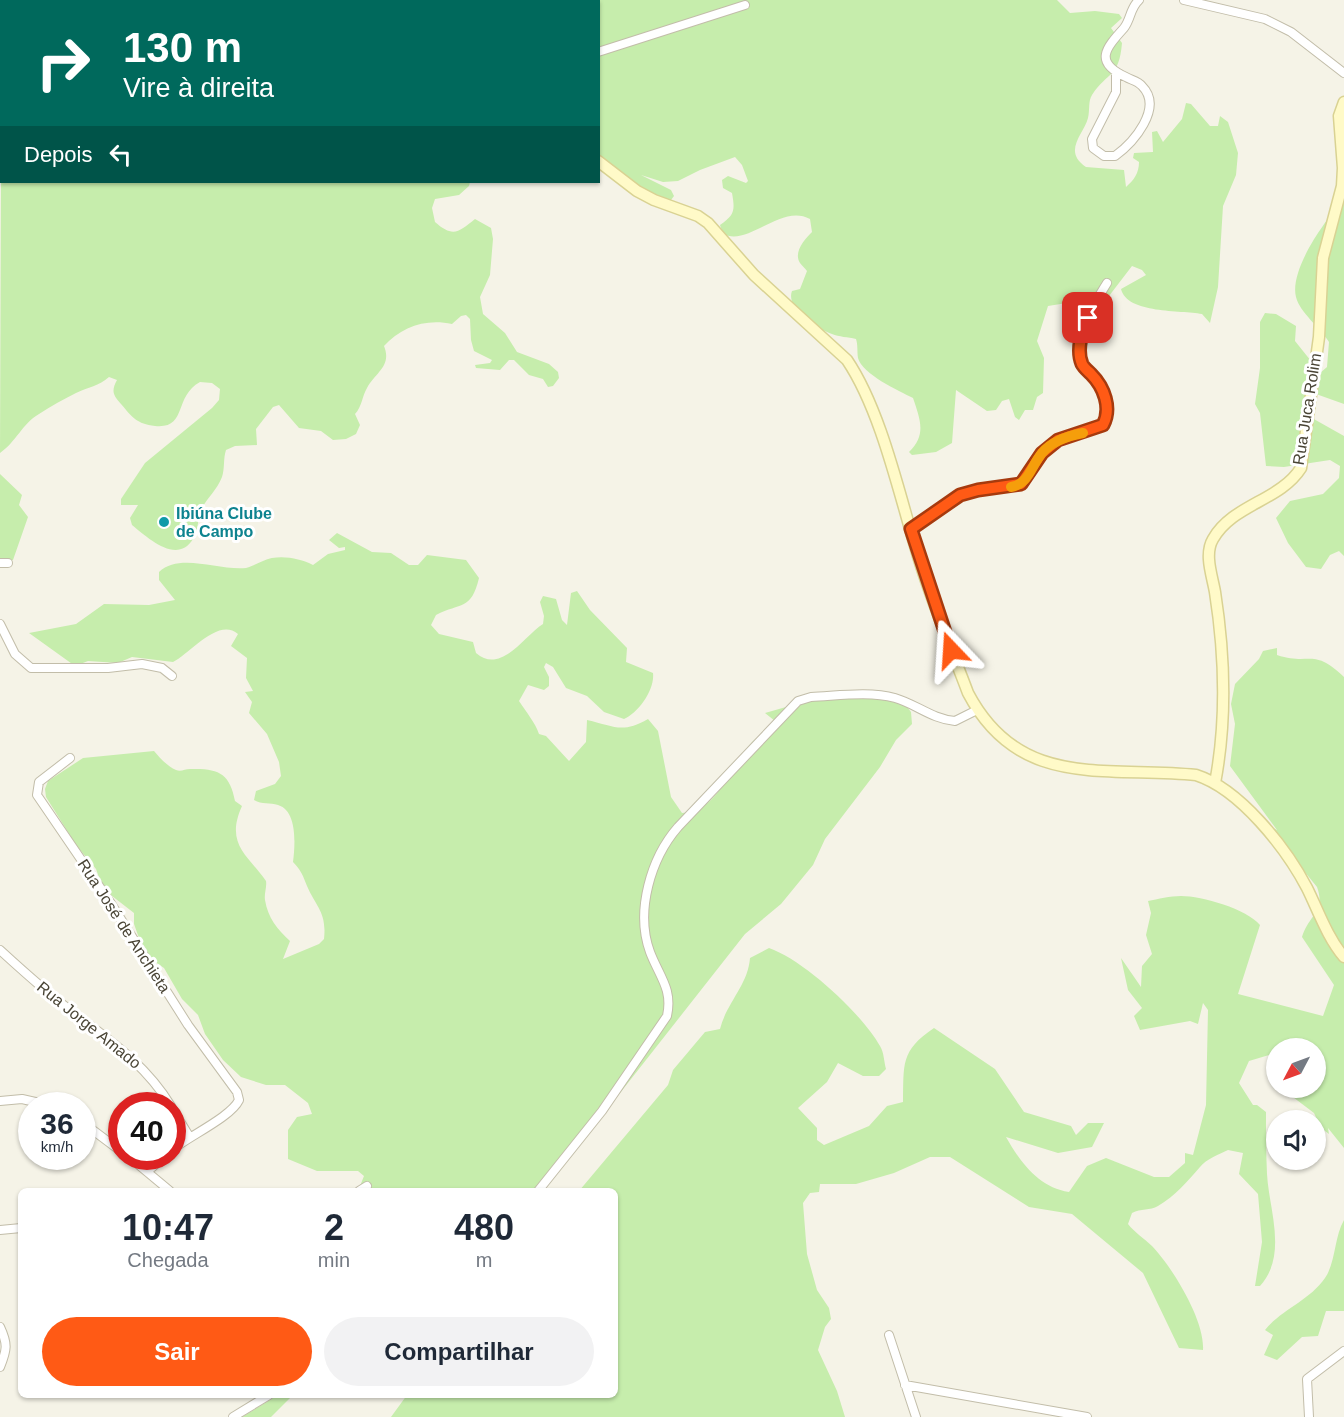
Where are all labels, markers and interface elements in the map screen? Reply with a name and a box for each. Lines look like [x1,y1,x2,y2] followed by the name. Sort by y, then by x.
[24,24,102,102] icon: right
[123,24,242,71] text: 130 m
[123,73,274,103] text: Vire à direita
[104,138,137,171] icon: left
[24,142,92,167] text: Depois
[1062,292,1113,343] pin
[1071,301,1104,334] icon: arrive
[1290,352,1324,466] street label: Rua Juca Rolim
[176,505,272,540] place label: Ibiúna Clube de Campo
[157,515,171,529] marker: Ibiúna Clube de Campo
[919,618,983,682] position arrow
[74,856,174,996] street label: Rua José de Anchieta
[34,978,144,1072] street label: Rua Jorge Amado
[1266,1038,1326,1098] north arrow
[1266,1038,1326,1170] map controls
[108,1092,186,1170] speed limit sign: 40
[40,1107,74,1140] text: 36
[1266,1110,1326,1170] button: sound
[41,1138,73,1155] text: km/h
[122,1207,214,1248] text: 10:47
[324,1207,344,1248] text: 2
[454,1207,514,1248] text: 480
[127,1249,209,1271] text: Chegada
[318,1249,350,1271] text: min
[476,1249,492,1271] text: m
[42,1317,312,1386] button: Sair
[324,1317,594,1386] button: Compartilhar

